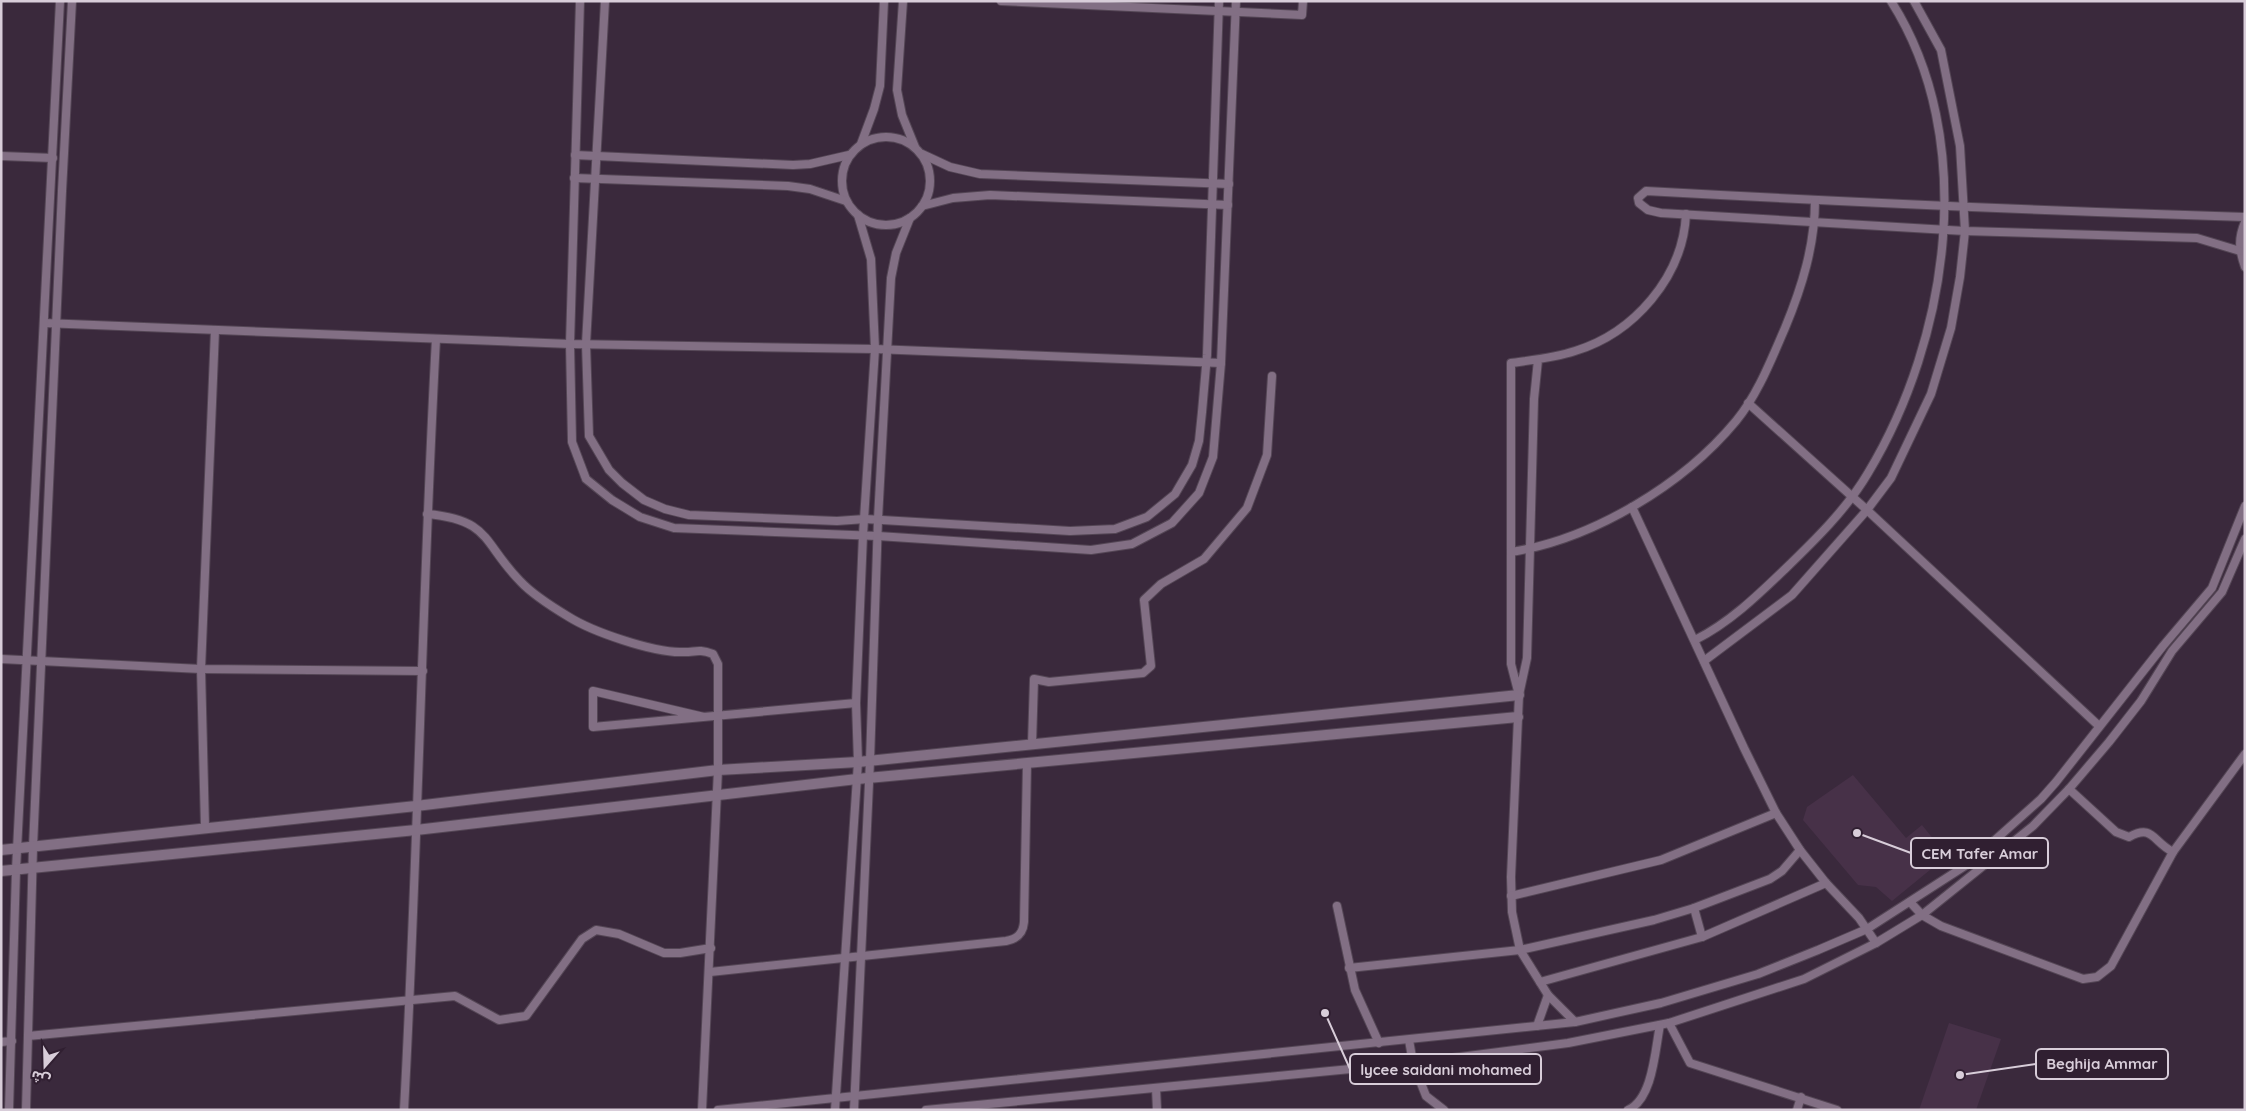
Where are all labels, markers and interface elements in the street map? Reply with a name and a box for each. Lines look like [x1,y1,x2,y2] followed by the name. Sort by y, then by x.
[1911,838,2048,868] callout: CEM Tafer Amar
[1922,844,2039,863] text: CEM Tafer Amar
[20,1041,70,1091] north arrow
[2036,1049,2168,1079] callout: Beghija Ammar
[1350,1054,1541,1084] callout: lycee saidani mohamed
[2046,1054,2158,1073] text: Beghija Ammar
[1360,1060,1532,1079] text: lycee saidani mohamed
[28,1066,53,1090] text: ش

